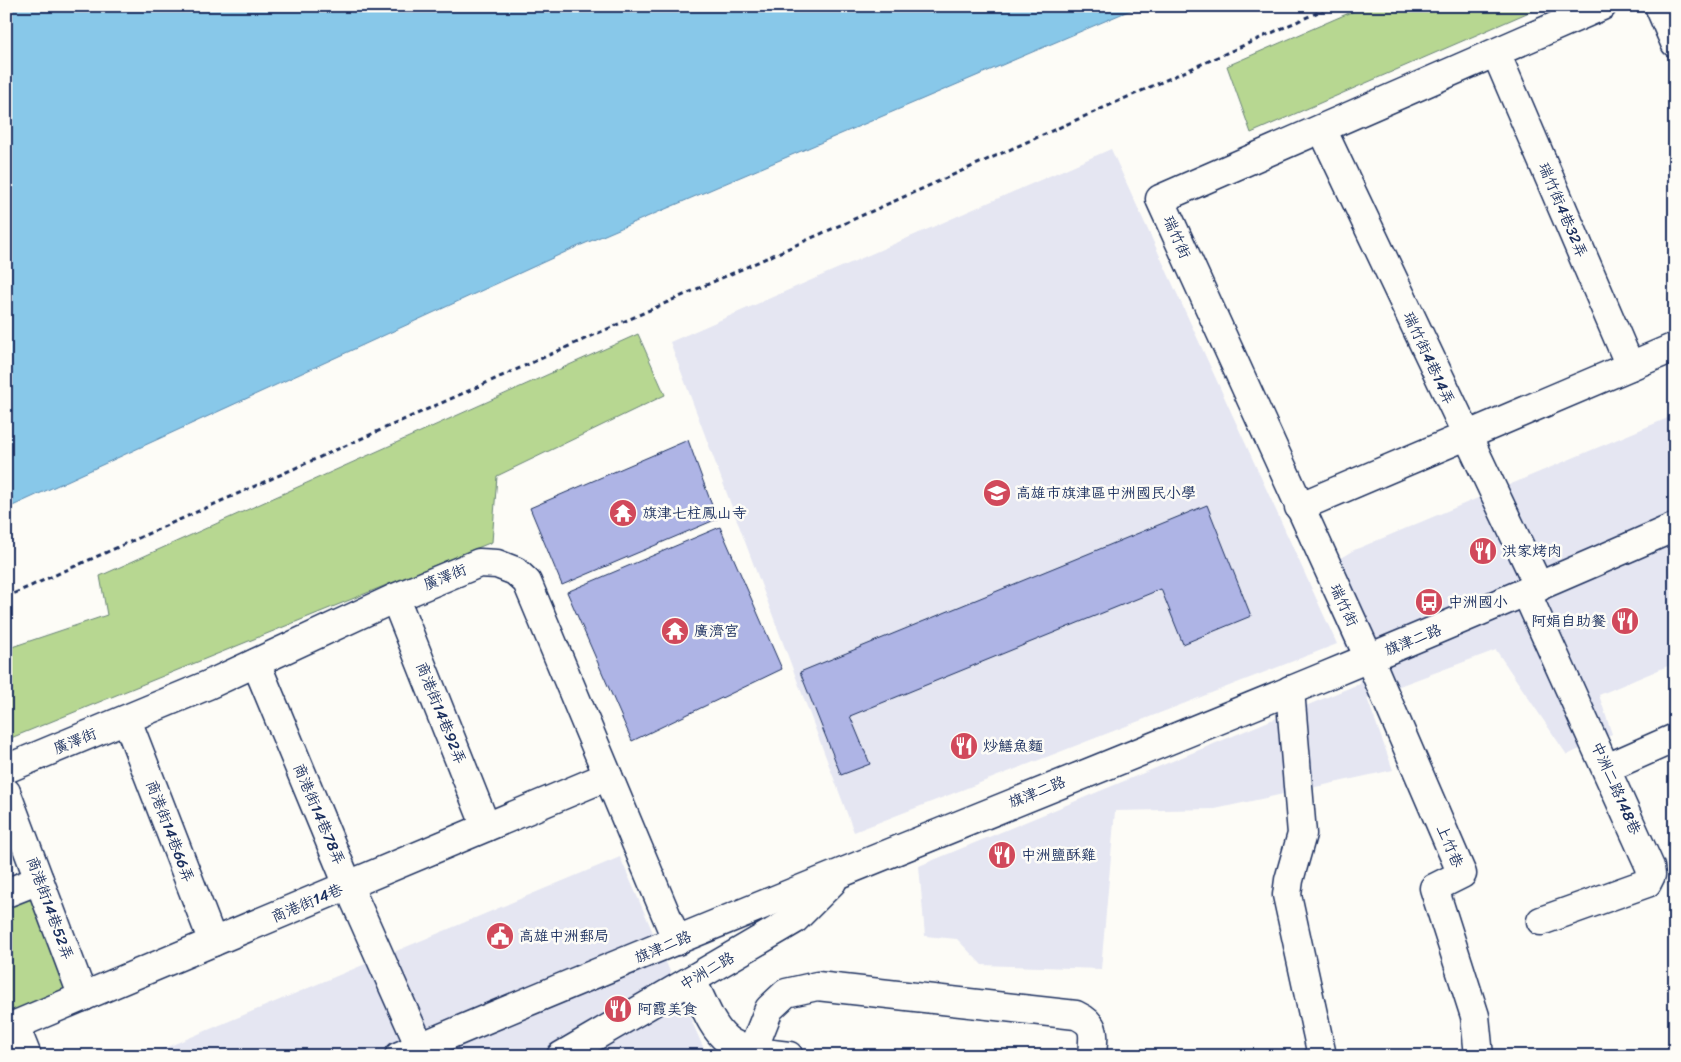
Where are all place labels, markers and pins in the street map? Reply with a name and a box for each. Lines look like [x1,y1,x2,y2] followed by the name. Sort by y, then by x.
[982,478,1012,508] school or university icon: 高雄市旗津區中洲國民小學
[1016,480,1196,506] place label: 高雄市旗津區中洲國民小學
[608,498,638,528] temple icon: 旗津七柱鳳山寺
[642,500,747,526] place label: 旗津七柱鳳山寺
[1468,536,1498,566] restaurant icon: 洪家烤肉
[1502,538,1562,564] place label: 洪家烤肉
[1414,587,1444,617] bus stop icon: 中洲國小
[1448,589,1508,615] place label: 中洲國小
[1610,606,1640,636] restaurant icon: 阿娟自助餐
[1531,608,1606,634] place label: 阿娟自助餐
[660,616,690,646] temple icon: 廣濟宮
[694,618,739,644] place label: 廣濟宮
[949,731,979,761] restaurant icon: 炒鱔魚麵
[983,733,1043,759] place label: 炒鱔魚麵
[987,840,1017,870] restaurant icon: 中洲鹽酥雞
[1021,842,1096,868] place label: 中洲鹽酥雞
[485,921,515,951] public building icon: 高雄中洲郵局
[519,923,609,949] place label: 高雄中洲郵局
[603,994,633,1024] restaurant icon: 阿霞美食
[637,996,697,1022] place label: 阿霞美食

